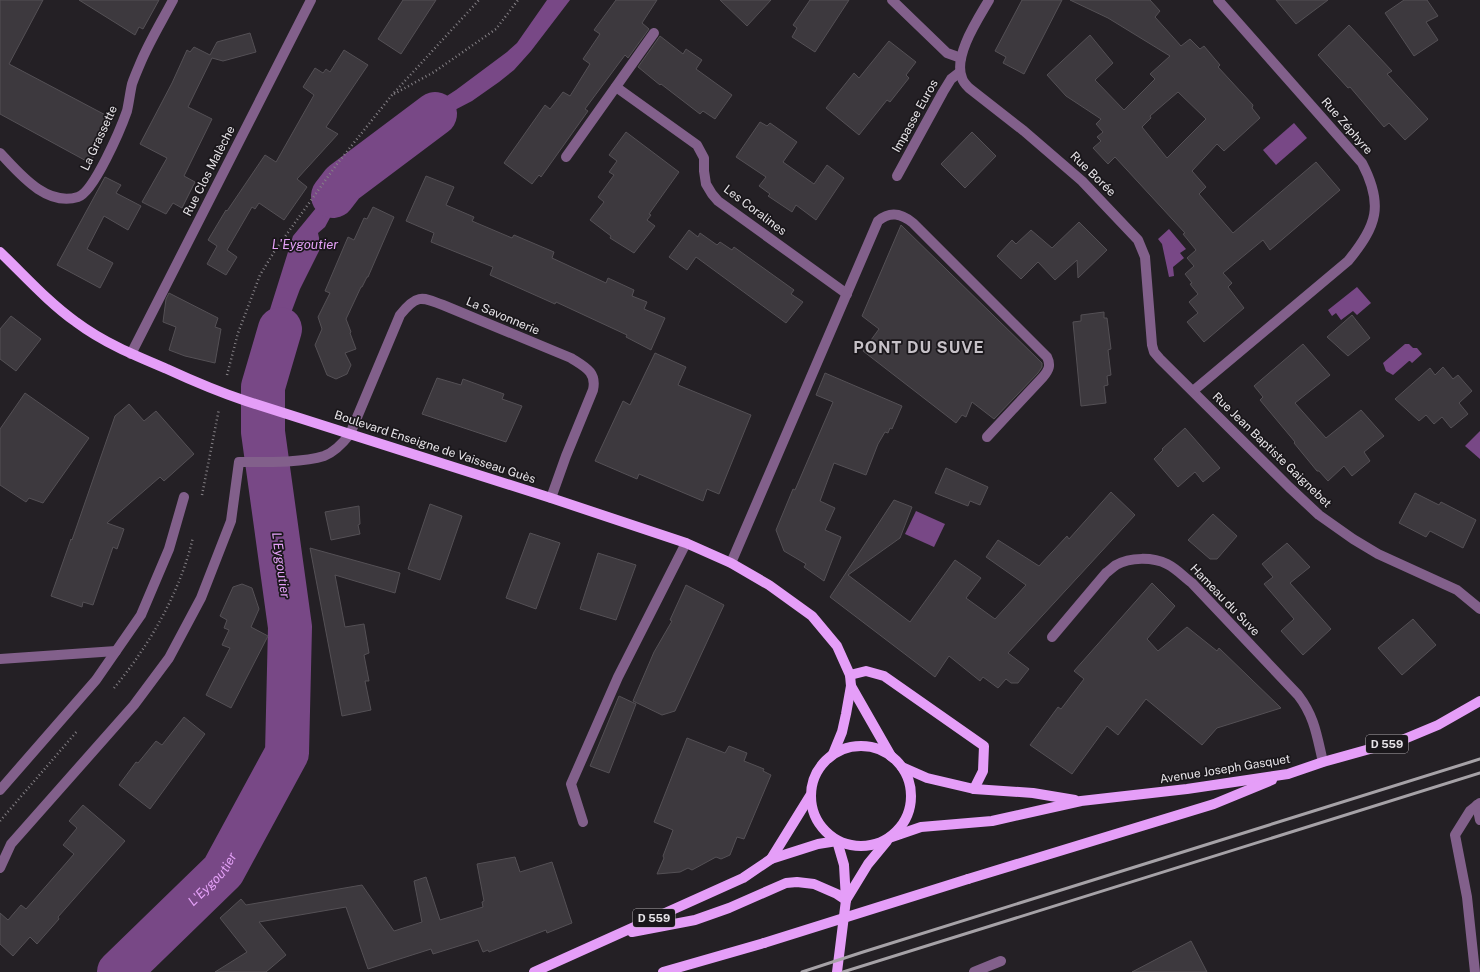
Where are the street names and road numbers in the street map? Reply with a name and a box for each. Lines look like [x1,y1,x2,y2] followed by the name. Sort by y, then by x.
[889,77,941,155] street label: Impasse Euros
[1319,95,1376,157] street label: Rue Zéphyre
[78,103,120,173] street label: La Grassette
[180,123,238,218] street label: Rue Clos Malèche
[1067,149,1119,199] street label: Rue Borée
[721,182,789,238] street label: Les Coralines
[464,294,542,338] street label: La Savonnerie
[1210,390,1335,511] street label: Rue Jean Baptiste Gaignebet
[333,408,537,486] street label: Boulevard Enseigne de Vaisseau Guès
[1187,561,1263,639] street label: Hameau du Suve
[1366,735,1408,753] road number: D 559
[1159,752,1292,786] street label: Avenue Joseph Gasquet
[633,909,675,927] road number: D 559

